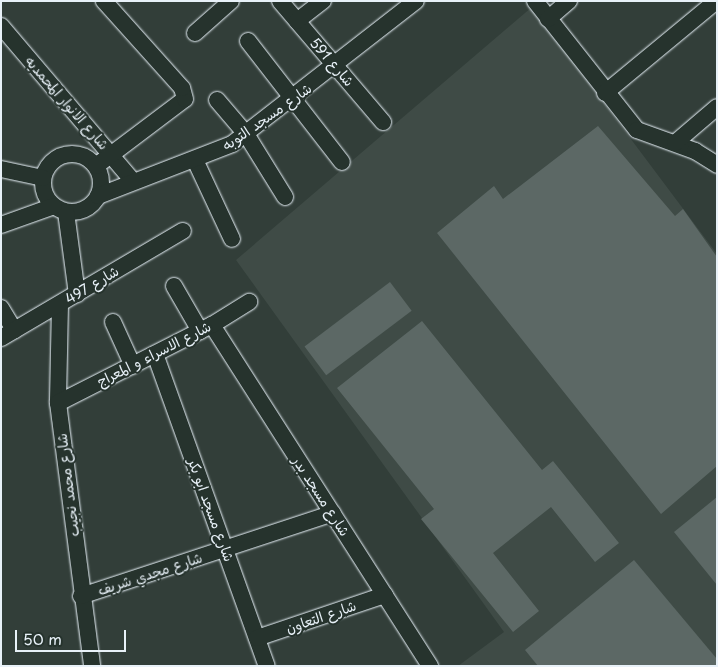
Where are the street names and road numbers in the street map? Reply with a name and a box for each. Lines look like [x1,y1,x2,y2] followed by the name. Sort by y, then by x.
[306,34,358,90] street label: شارع 591
[22,53,112,153] street label: شارع الانوار المحمديه
[219,80,315,154] street label: شارع مسجد التوبه
[62,262,122,308] street label: شارع 497
[94,318,214,390] street label: شارع الاسراء و المعراج
[53,432,83,538] street label: شارع محمد نجيب
[289,453,353,539] street label: شارع مسجد بدر
[185,456,237,564] street label: شارع مسجد ابو بكر
[96,549,204,599] street label: شارع مجدي شريف
[284,597,358,637] street label: شارع التعاون

